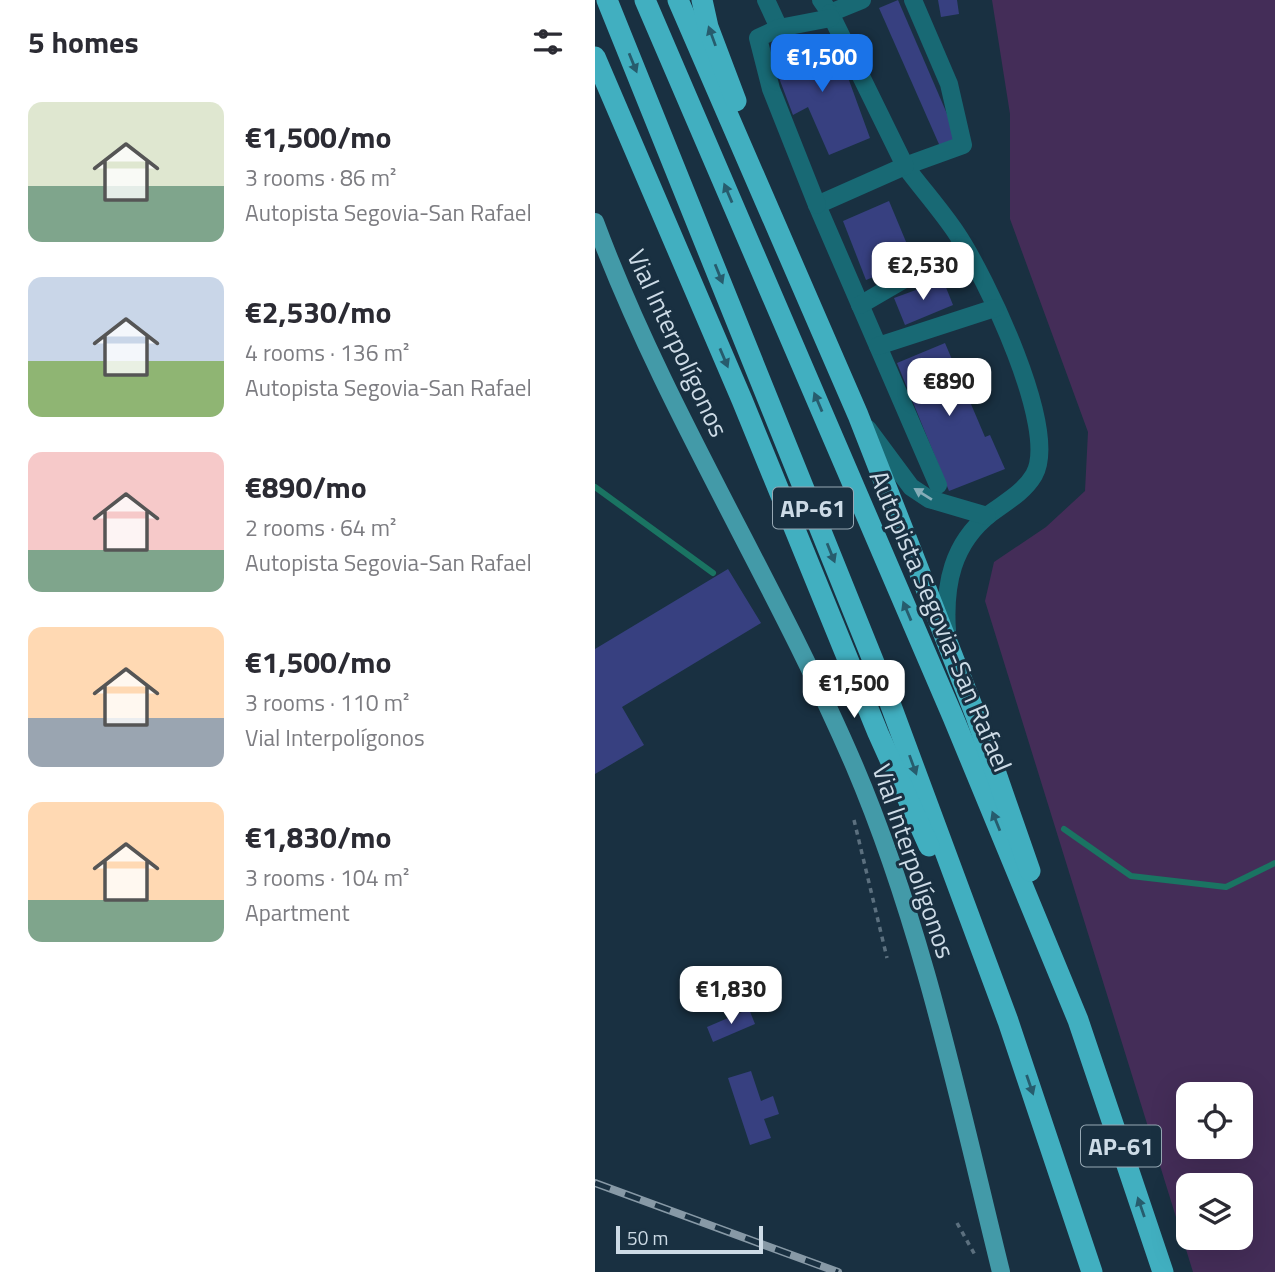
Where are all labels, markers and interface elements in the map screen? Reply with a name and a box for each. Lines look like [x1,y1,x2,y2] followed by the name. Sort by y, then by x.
[28,19,139,65] text: 5 homes
[529,23,567,61] icon: filters
[706,26,717,47] one-way arrow
[765,34,879,94] pin: €1,500
[787,39,857,74] text: €1,500
[628,53,639,74] one-way arrow
[245,114,391,160] text: €1,500/mo
[84,130,168,214] icon: home
[245,160,396,195] text: 3 rooms · 86 m²
[722,183,734,203] one-way arrow
[245,195,532,230] text: Autopista Segovia-San Rafael
[617,243,739,443] street label: Vial Interpolígonos
[866,243,980,302] pin: €2,530
[888,247,958,282] text: €2,530
[714,263,725,284] one-way arrow
[245,289,391,335] text: €2,530/mo
[84,305,168,389] icon: home
[245,335,409,370] text: 4 rooms · 136 m²
[718,347,729,368] one-way arrow
[908,358,990,418] pin: €890
[923,363,975,398] text: €890
[245,370,532,405] text: Autopista Segovia-San Rafael
[812,392,824,412] one-way arrow
[245,464,367,510] text: €890/mo
[860,464,1022,778] street label: Autopista Segovia-San Rafael
[84,480,168,564] icon: home
[773,488,853,528] road number: AP-61
[914,488,933,500] one-way arrow
[245,510,396,545] text: 2 rooms · 64 m²
[825,543,836,564] one-way arrow
[245,545,532,580] text: Autopista Segovia-San Rafael
[902,600,913,621] one-way arrow
[245,639,391,685] text: €1,500/mo
[84,655,168,739] icon: home
[797,660,911,720] pin: €1,500
[819,665,889,700] text: €1,500
[245,685,409,720] text: 3 rooms · 110 m²
[245,720,425,755] text: Vial Interpolígonos
[908,755,919,776] one-way arrow
[862,759,966,963] street label: Vial Interpolígonos
[990,810,1001,831] one-way arrow
[245,814,391,860] text: €1,830/mo
[84,830,168,914] icon: home
[245,860,409,895] text: 3 rooms · 104 m²
[245,895,350,930] text: Apartment
[674,967,788,1026] pin: €1,830
[696,971,766,1006] text: €1,830
[1025,1075,1036,1096] one-way arrow
[1176,1082,1253,1250] map controls
[1176,1082,1253,1159] button: locate
[1081,1126,1161,1166] road number: AP-61
[1176,1173,1253,1250] button: layers
[1135,1197,1146,1218] one-way arrow
[616,1223,763,1255] scale bar
[627,1223,668,1252] text: 50 m

